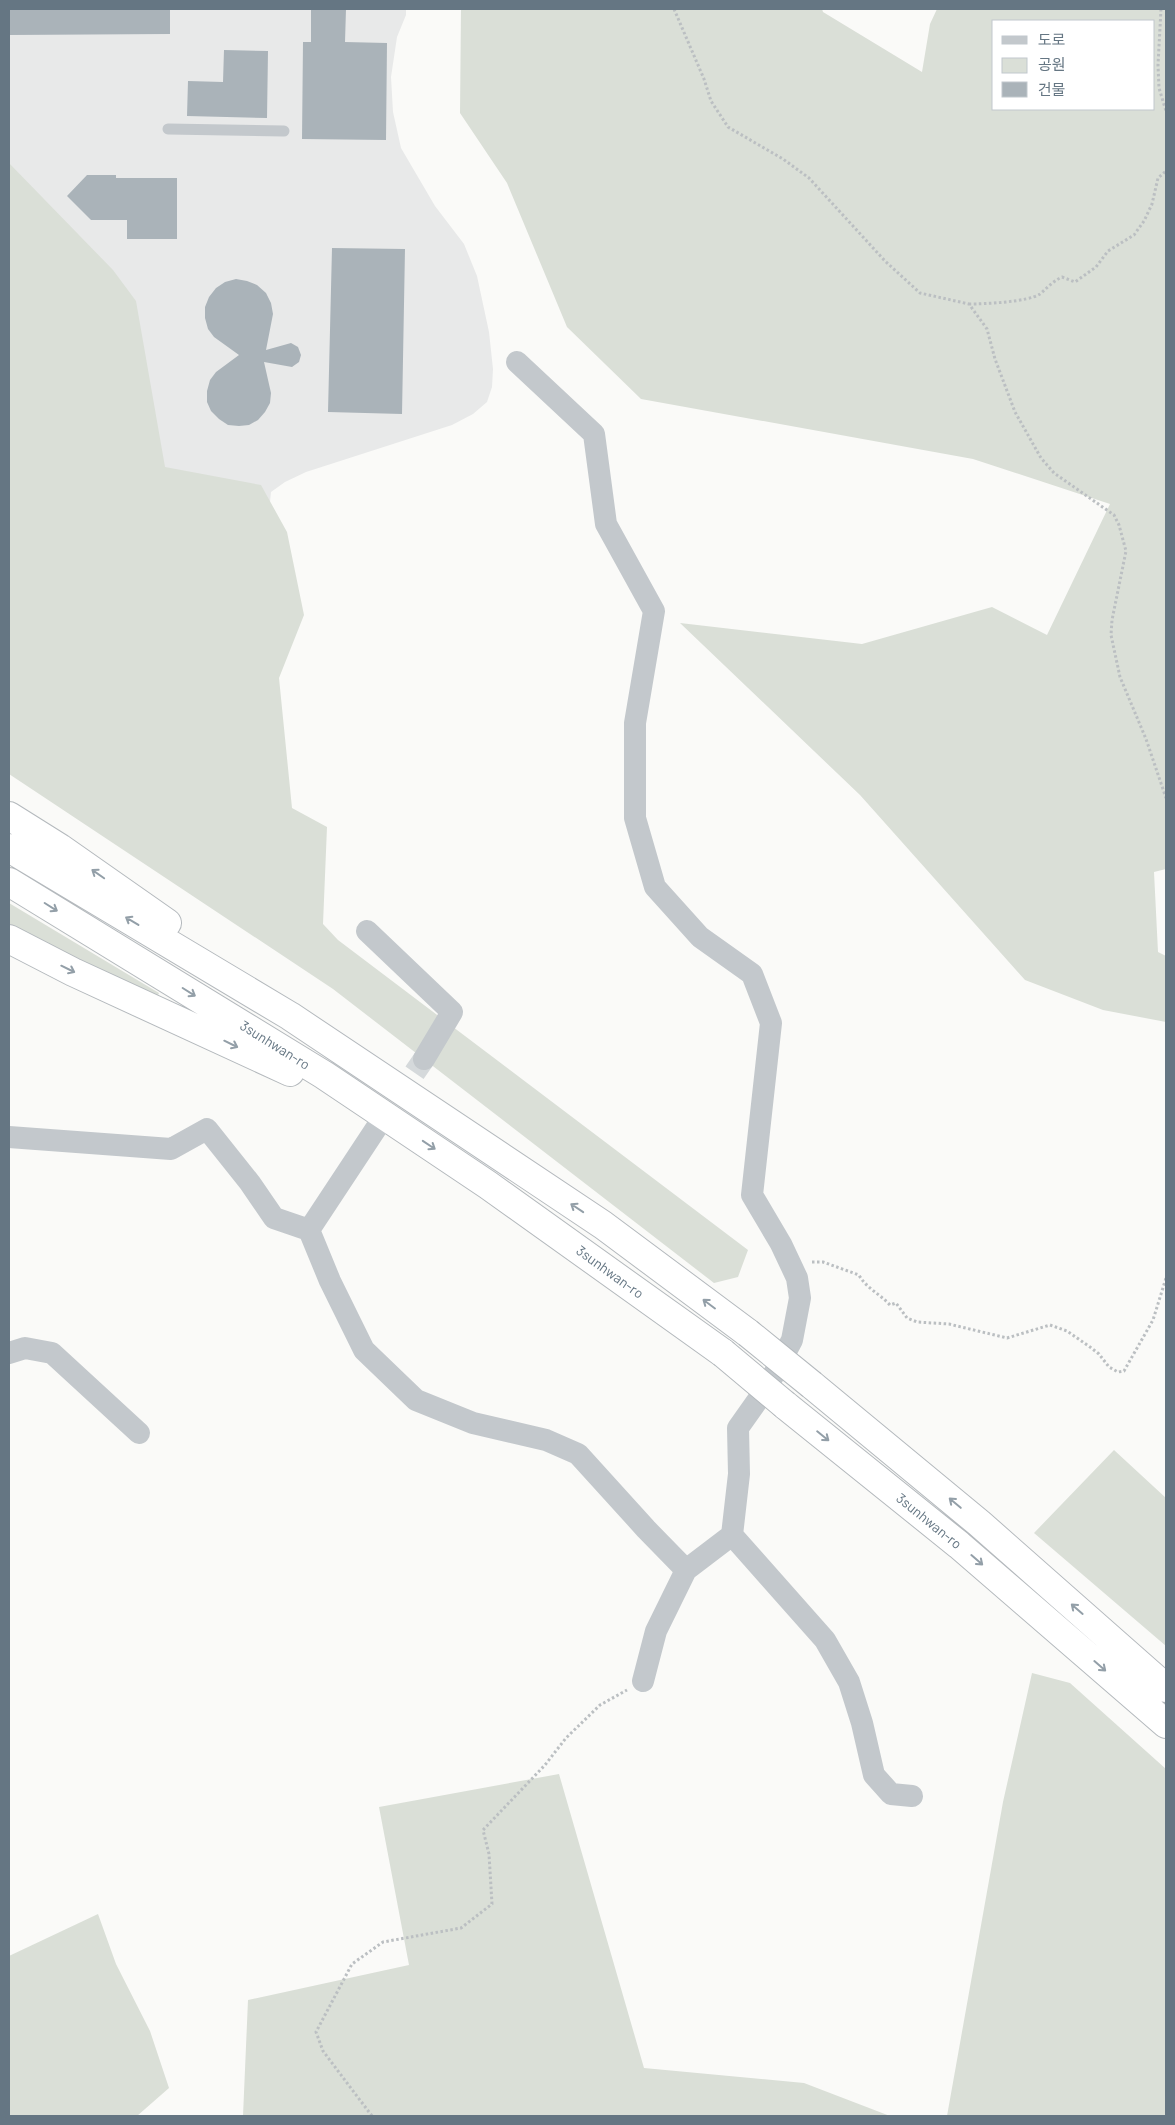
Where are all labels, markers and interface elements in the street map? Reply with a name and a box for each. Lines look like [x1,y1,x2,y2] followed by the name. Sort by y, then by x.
[992,20,1155,110] legend
[1038,30,1066,48] text: 도로
[1038,55,1066,73] text: 공원
[1038,80,1066,98] text: 건물
[91,869,105,879] one-way arrow
[43,902,57,912] one-way arrow
[125,915,139,925] one-way arrow
[60,965,75,974] one-way arrow
[181,988,195,998] one-way arrow
[237,1016,313,1073] street label: 3sunhwan-ro
[223,1040,238,1050] one-way arrow
[422,1140,436,1151] one-way arrow
[570,1203,584,1213] one-way arrow
[573,1241,647,1302] street label: 3sunhwan-ro
[703,1298,716,1309] one-way arrow
[816,1430,829,1441] one-way arrow
[893,1489,965,1552] street label: 3sunhwan-ro
[948,1497,961,1508] one-way arrow
[970,1554,983,1565] one-way arrow
[1071,1603,1084,1615] one-way arrow
[1093,1660,1106,1671] one-way arrow

